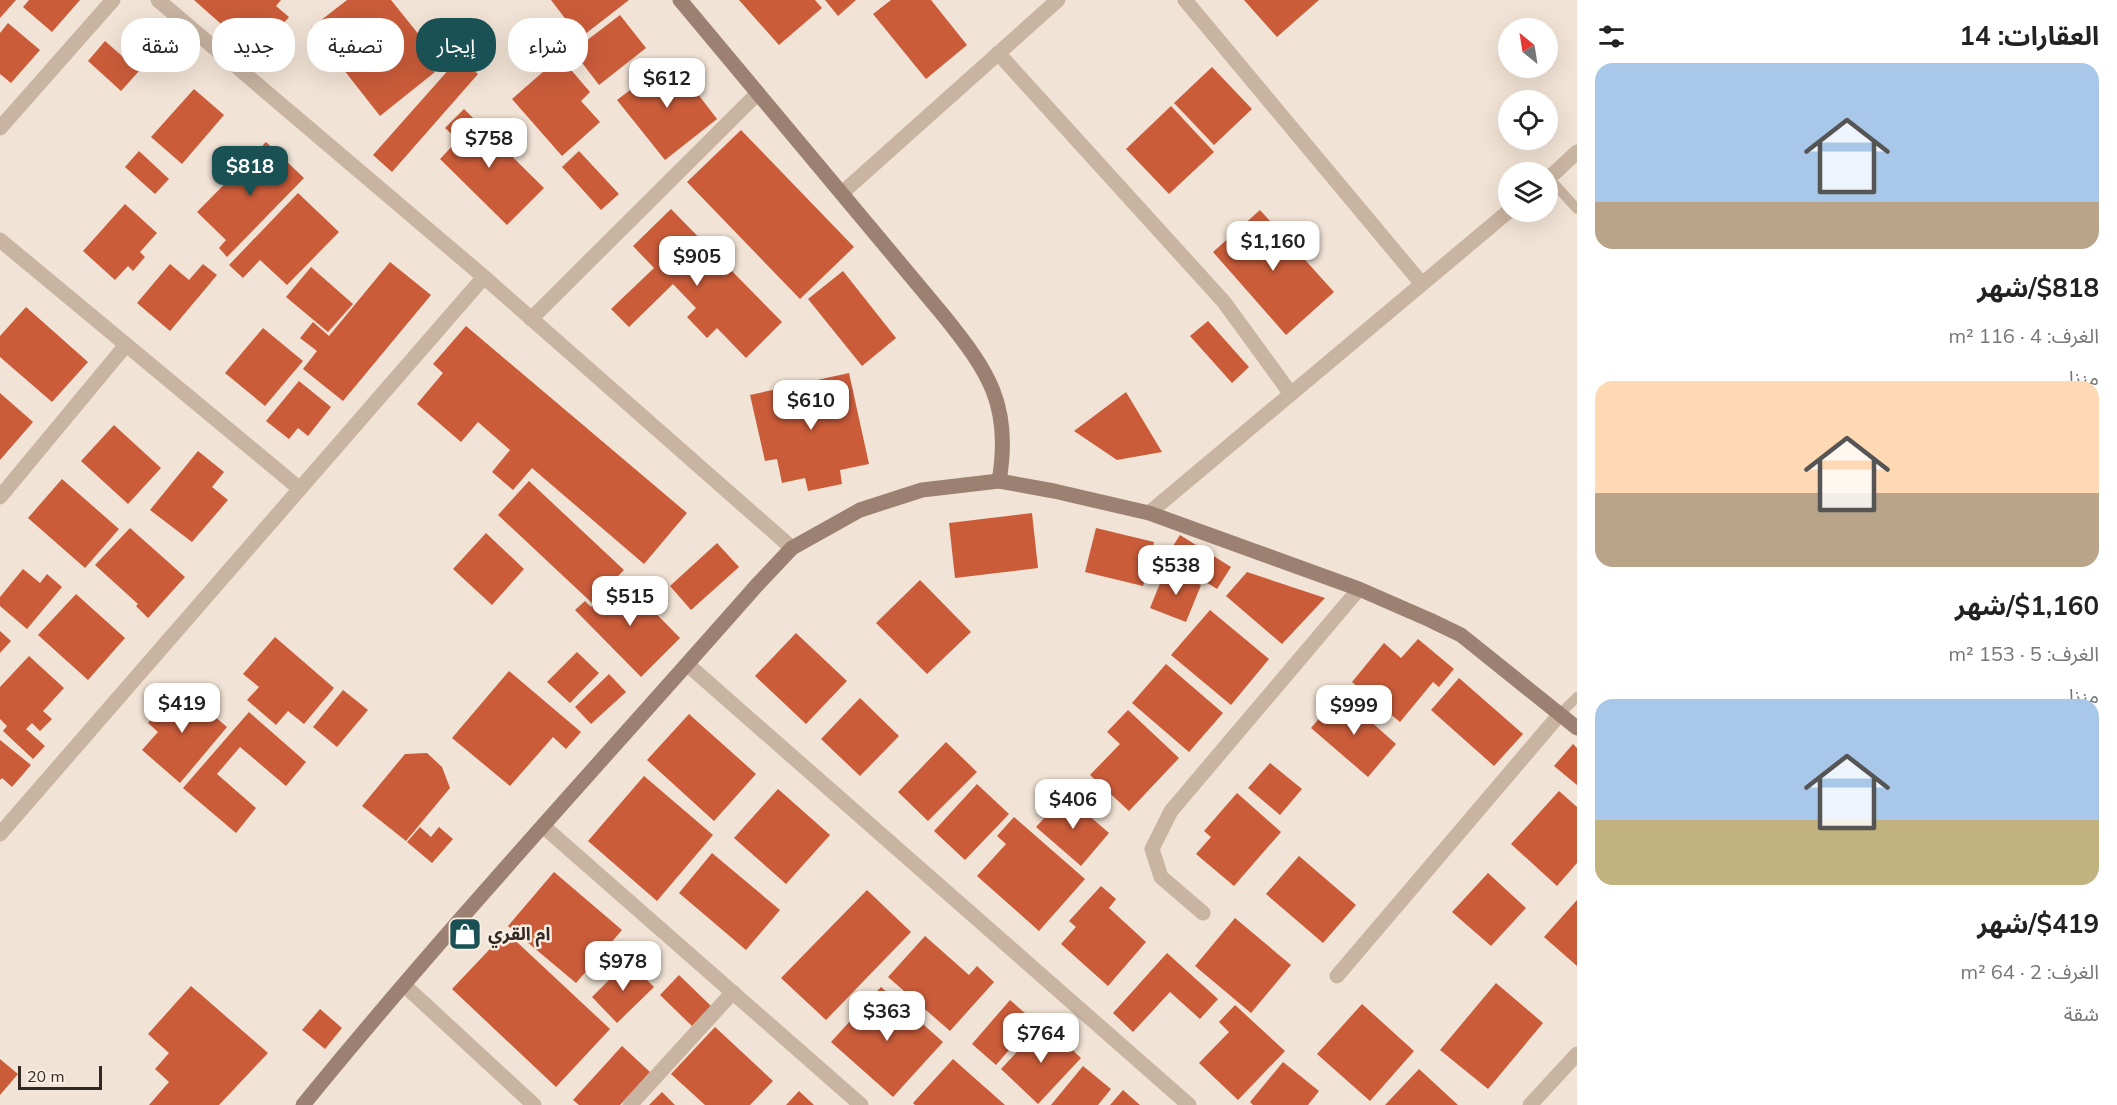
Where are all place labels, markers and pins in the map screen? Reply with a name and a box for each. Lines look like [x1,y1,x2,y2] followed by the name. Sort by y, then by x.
[631,58,703,109] pin: $612
[453,118,525,169] pin: $758
[214,146,286,197] pin: $818
[1224,221,1322,272] pin: $1,160
[661,236,733,287] pin: $905
[775,380,847,431] pin: $610
[1140,545,1212,596] pin: $538
[594,576,666,627] pin: $515
[146,683,218,734] pin: $419
[1318,685,1390,736] pin: $999
[1037,779,1109,830] pin: $406
[447,916,483,952] shop icon: ام القري
[488,922,550,948] place label: ام القري
[587,941,659,992] pin: $978
[851,991,923,1042] pin: $363
[1005,1013,1077,1064] pin: $764

